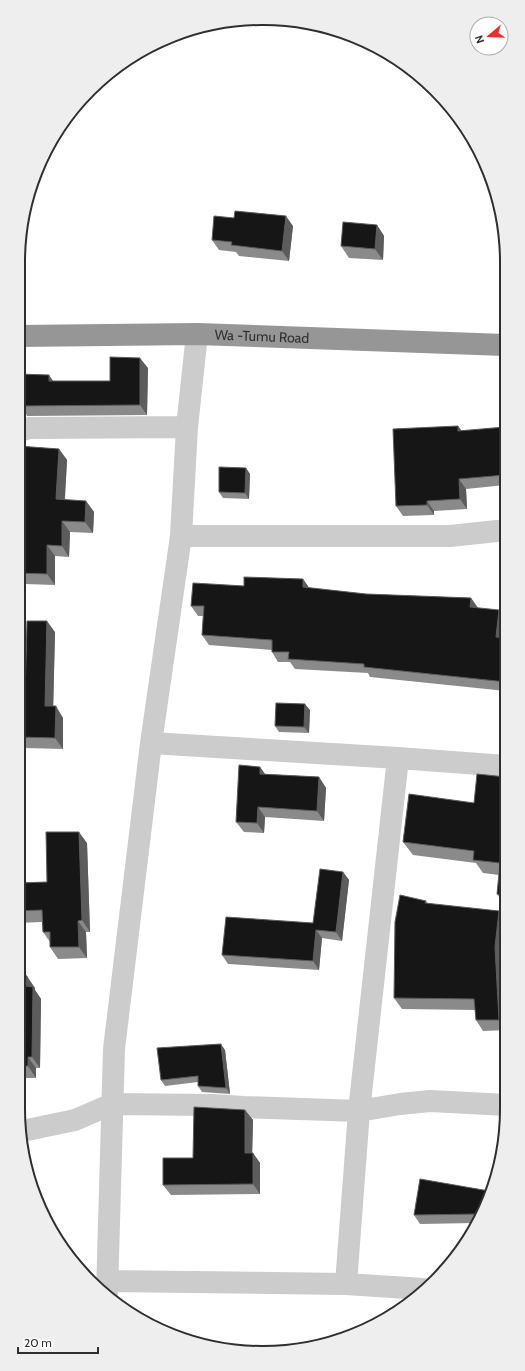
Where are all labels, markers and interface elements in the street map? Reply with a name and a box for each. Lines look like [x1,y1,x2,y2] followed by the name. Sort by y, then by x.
[469,16,509,56] north arrow
[472,33,487,45] text: N
[214,326,310,347] street label: Wa -Tumu Road
[18,1329,98,1355] scale bar
[24,1335,52,1350] text: 20 m

